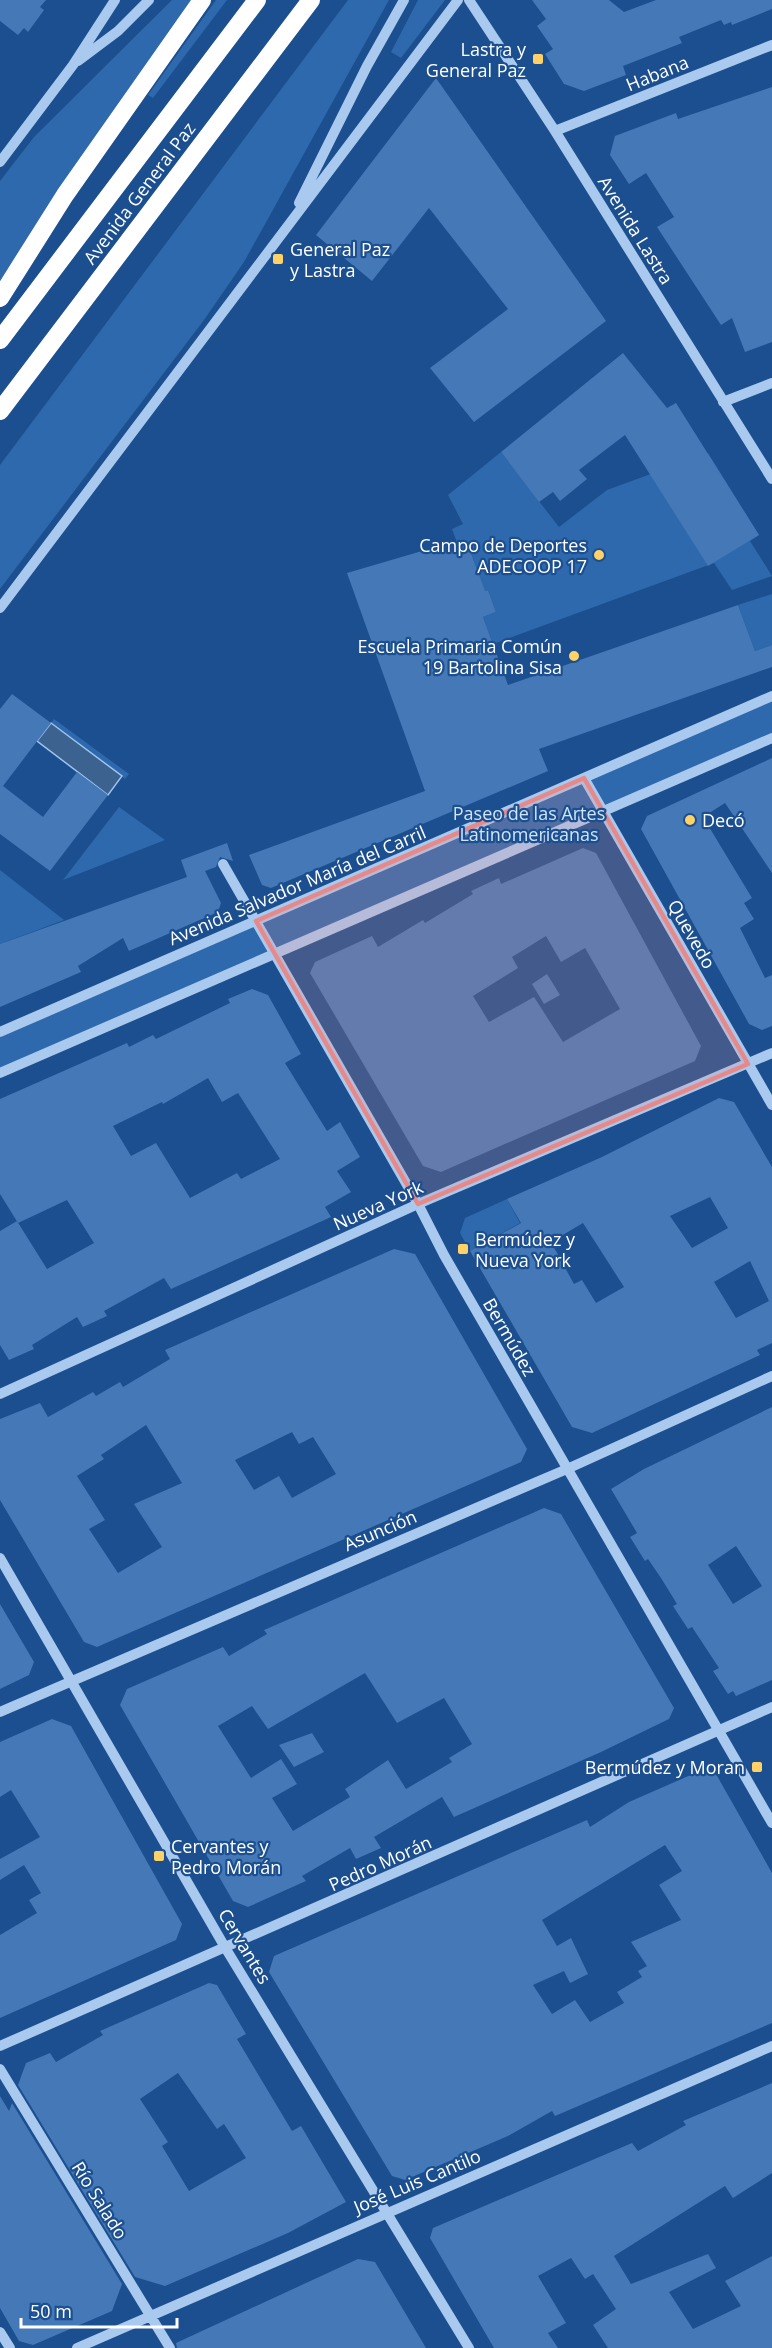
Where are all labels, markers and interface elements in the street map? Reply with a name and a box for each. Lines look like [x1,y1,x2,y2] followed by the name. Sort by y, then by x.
[426,37,527,82] place label: Lastra y General Paz
[622,50,692,96] street label: Habana
[531,52,545,66] marker: Lastra y General Paz
[78,117,200,269] street label: Avenida General Paz
[593,171,679,289] street label: Avenida Lastra
[290,237,390,282] place label: General Paz y Lastra
[271,252,285,266] marker: General Paz y Lastra
[419,533,587,578] place label: Campo de Deportes ADECOOP 17
[592,548,606,562] marker: Campo de Deportes ADECOOP 17
[358,634,562,679] place label: Escuela Primaria Común 19 Bartolina Sisa
[567,649,581,663] marker: Escuela Primaria Común 19 Bartolina Sisa
[453,801,605,846] park label: Paseo de las Artes Latinomericanas
[702,808,745,832] place label: Decó
[683,813,697,827] marker: Decó
[165,820,429,950] street label: Avenida Salvador María del Carril
[663,895,721,973] street label: Quevedo
[329,1174,427,1236] street label: Nueva York
[475,1227,576,1272] place label: Bermúdez y Nueva York
[456,1242,470,1256] marker: Bermúdez y Nueva York
[478,1294,542,1380] street label: Bermúdez
[340,1504,420,1556] street label: Asunción
[585,1755,745,1779] place label: Bermúdez y Moran
[750,1760,764,1774] marker: Bermúdez y Moran
[325,1830,435,1896] street label: Pedro Morán
[171,1834,281,1879] place label: Cervantes y Pedro Morán
[152,1849,166,1863] marker: Cervantes y Pedro Morán
[213,1904,277,1988] street label: Cervantes
[348,2143,484,2219] street label: José Luis Cantilo
[67,2157,133,2243] street label: Río Salado
[21,2291,177,2329] scale bar
[30,2299,72,2323] text: 50 m

